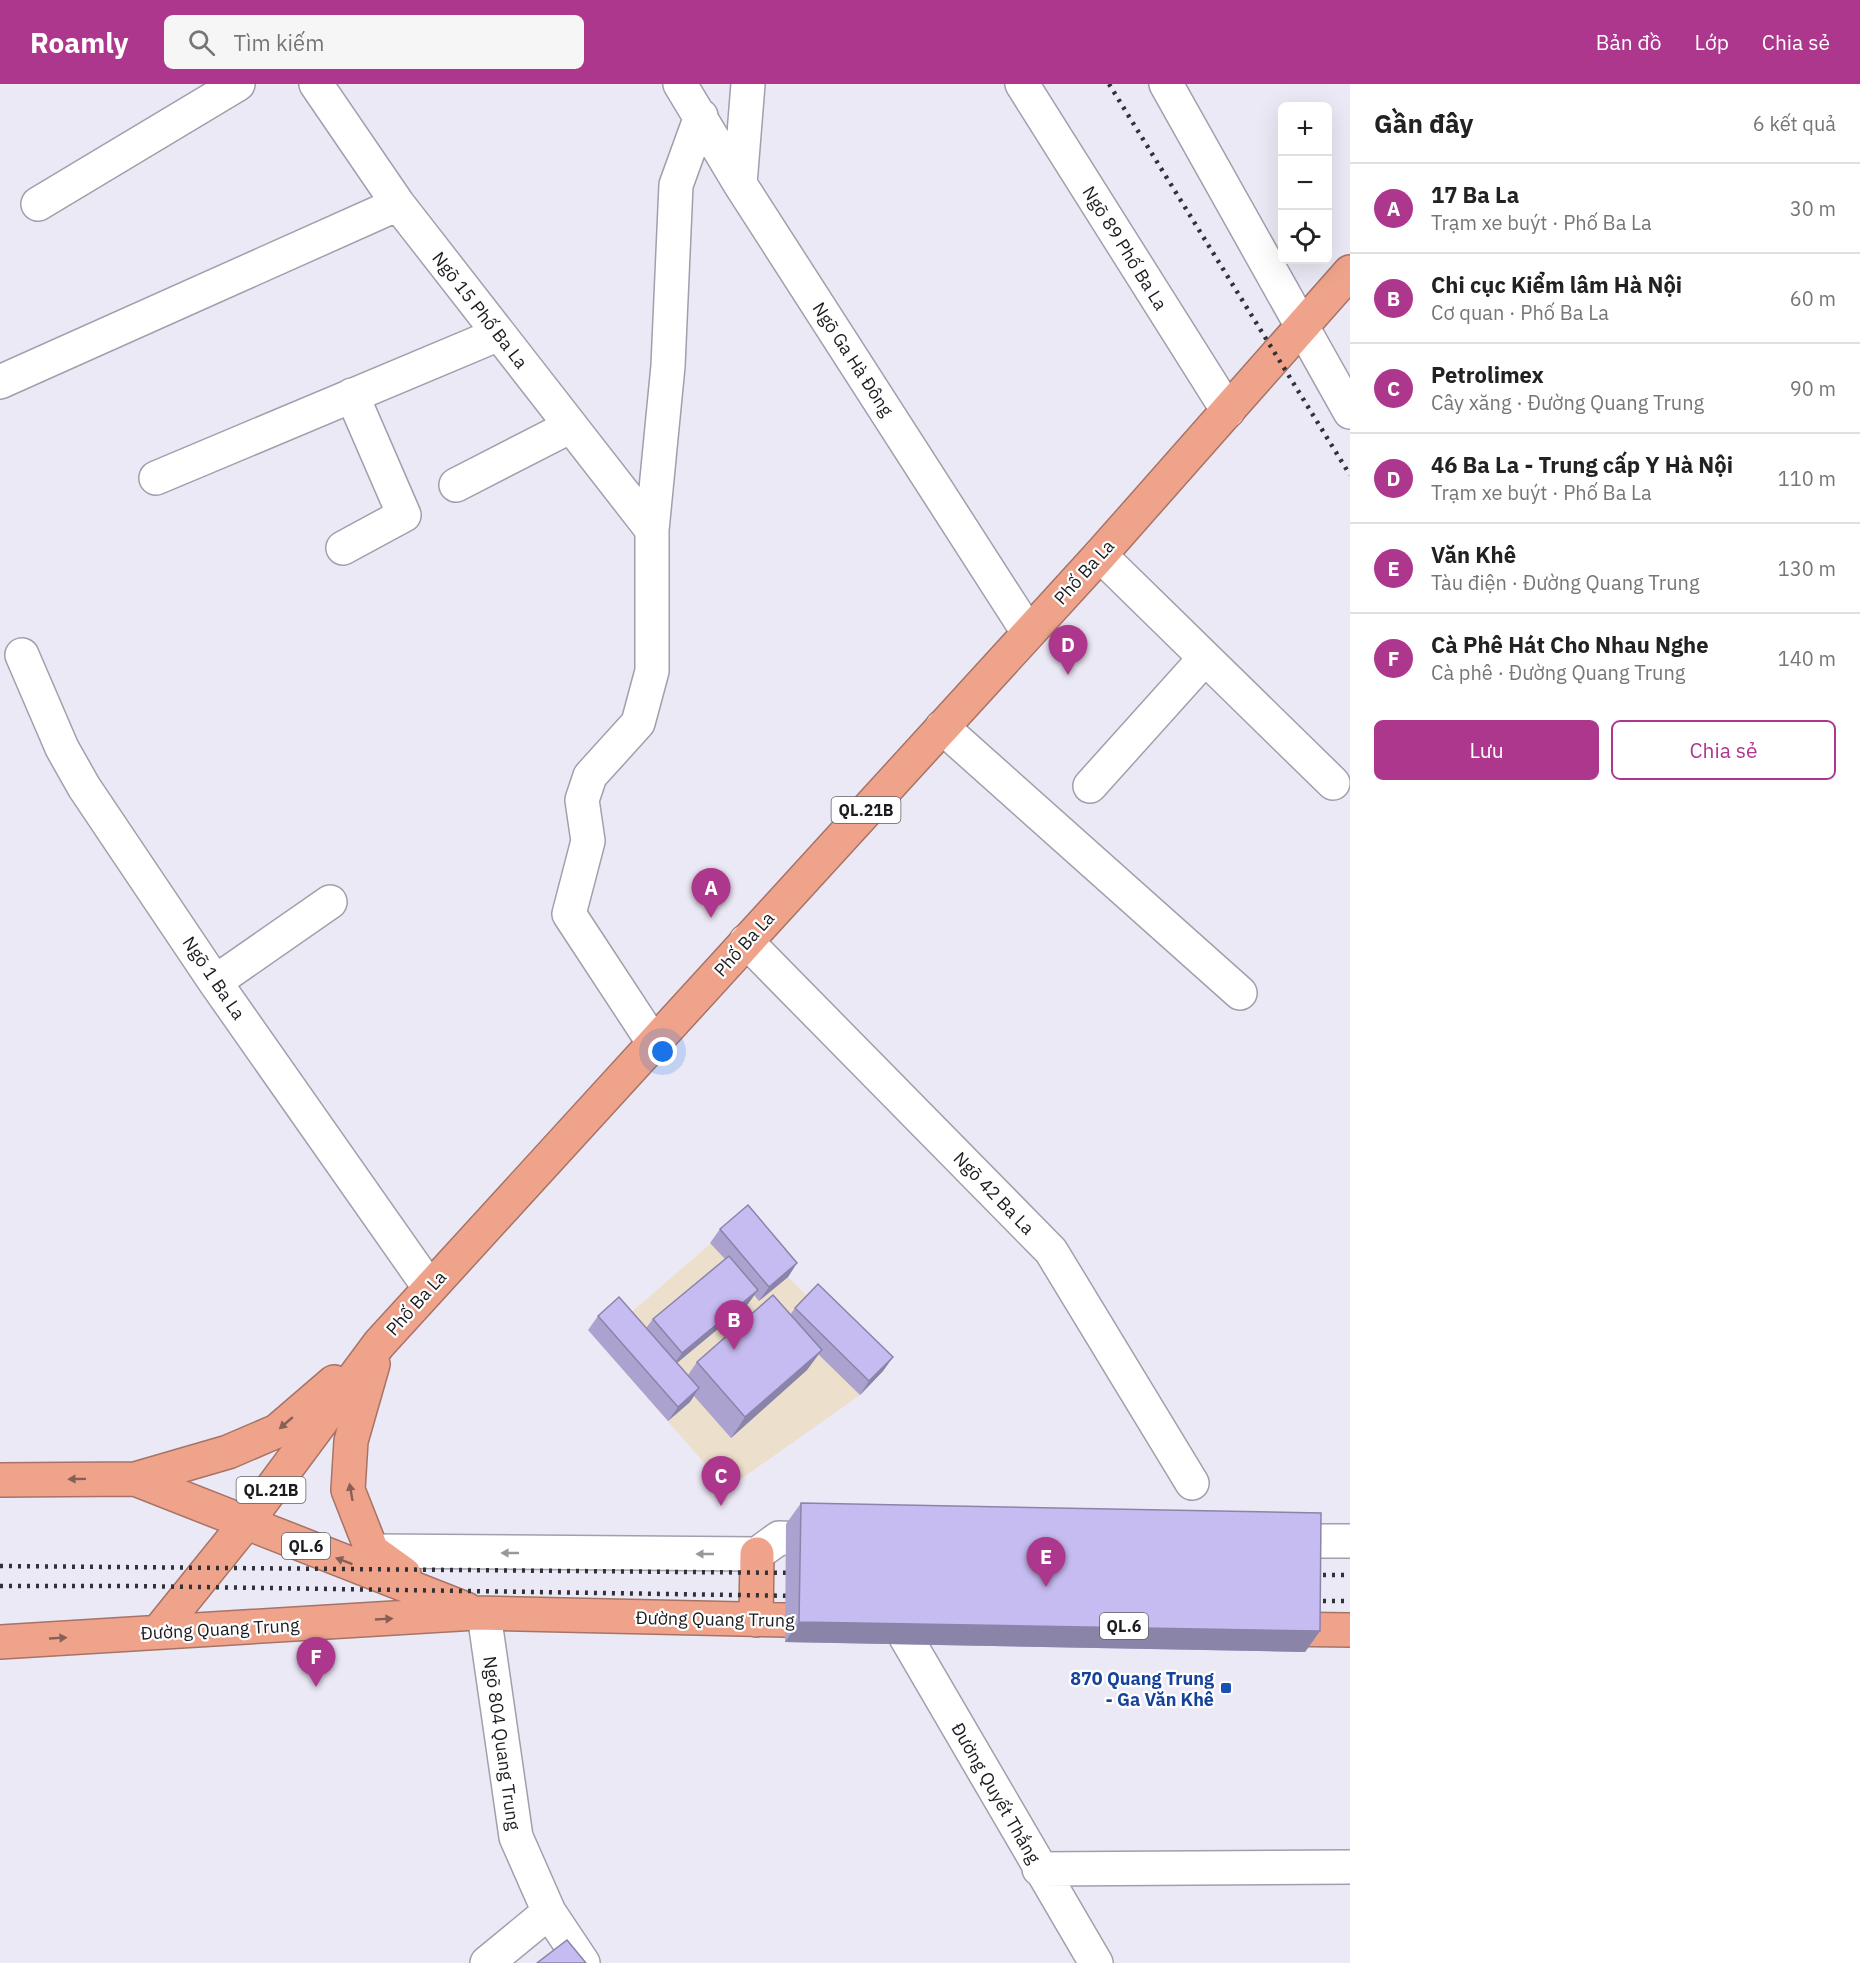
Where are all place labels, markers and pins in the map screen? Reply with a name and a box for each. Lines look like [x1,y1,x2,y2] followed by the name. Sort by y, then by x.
[1048,626,1088,675] pin: D
[692,868,730,918] pin: A
[714,1300,754,1350] pin: B
[702,1456,740,1506] pin: C
[1026,1538,1066,1587] pin: E
[296,1638,336,1687] pin: F
[1070,1667,1214,1711] place label: 870 Quang Trung - Ga Văn Khê
[1219,1681,1233,1695] marker: 870 Quang Trung - Ga Văn Khê

